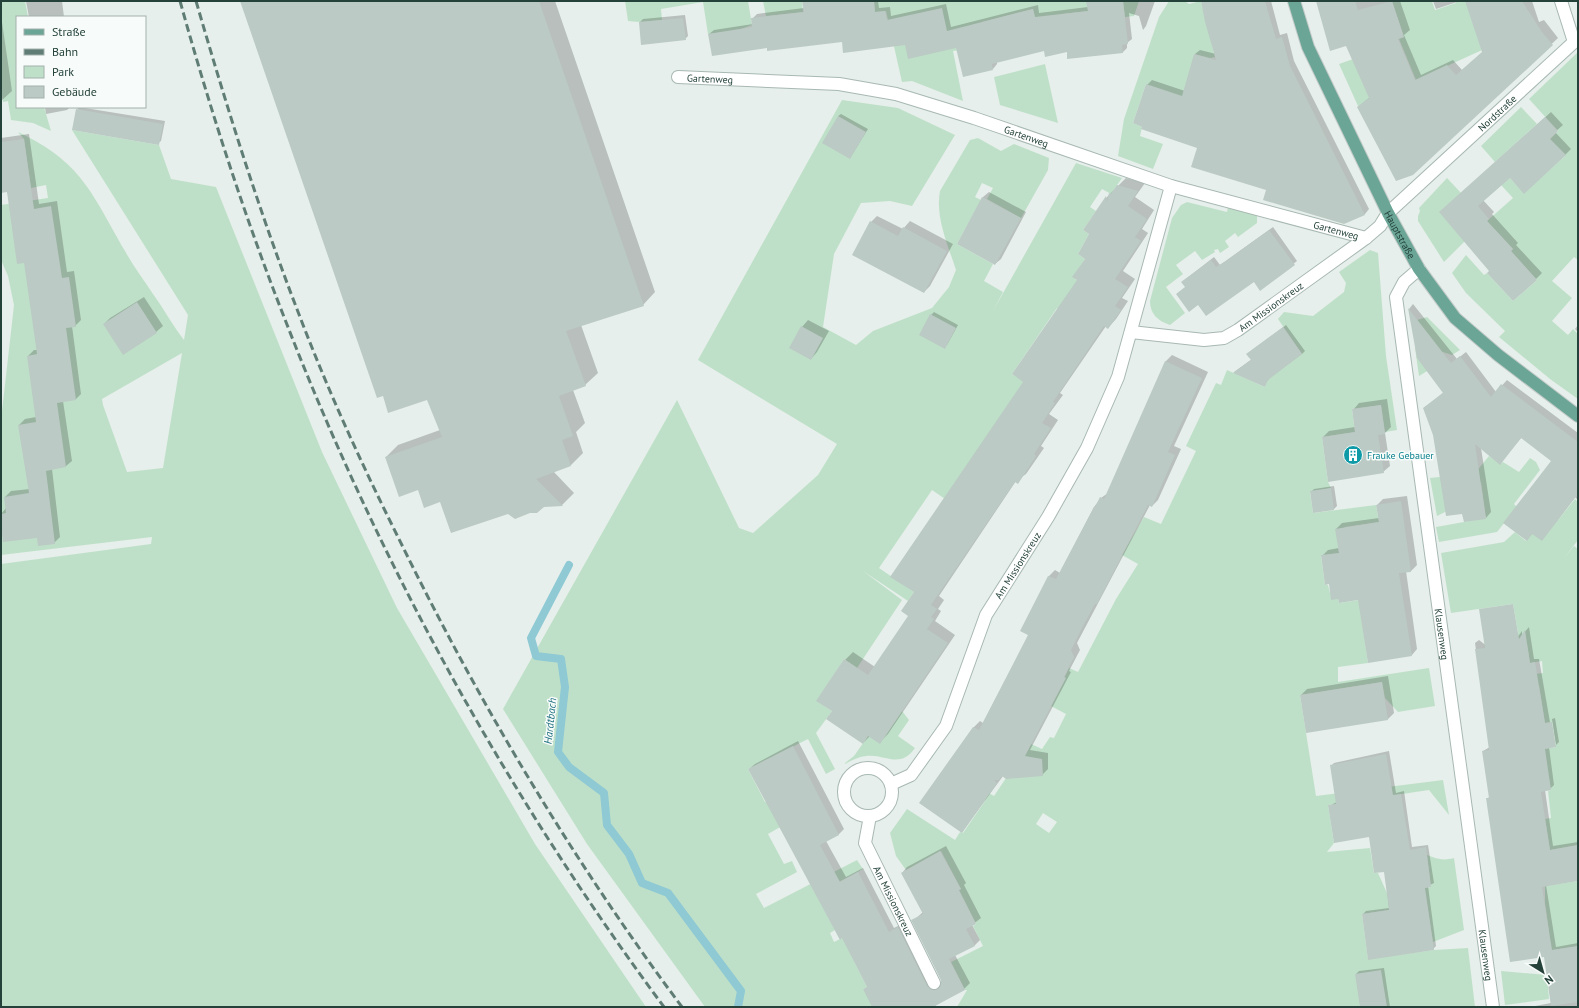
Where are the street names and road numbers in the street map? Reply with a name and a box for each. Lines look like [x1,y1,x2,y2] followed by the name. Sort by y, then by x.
[687,71,733,86] street label: Gartenweg
[1475,92,1519,134] street label: Nordstraße
[1002,123,1050,150] street label: Gartenweg
[1381,209,1418,261] street label: Hauptstraße
[1312,218,1360,243] street label: Gartenweg
[1236,279,1306,335] street label: Am Missionskreuz
[992,530,1044,601] street label: Am Missionskreuz
[1432,608,1451,661] street label: Klausenweg
[870,864,916,938] street label: Am Missionskreuz
[1475,929,1495,982] street label: Klausenweg

